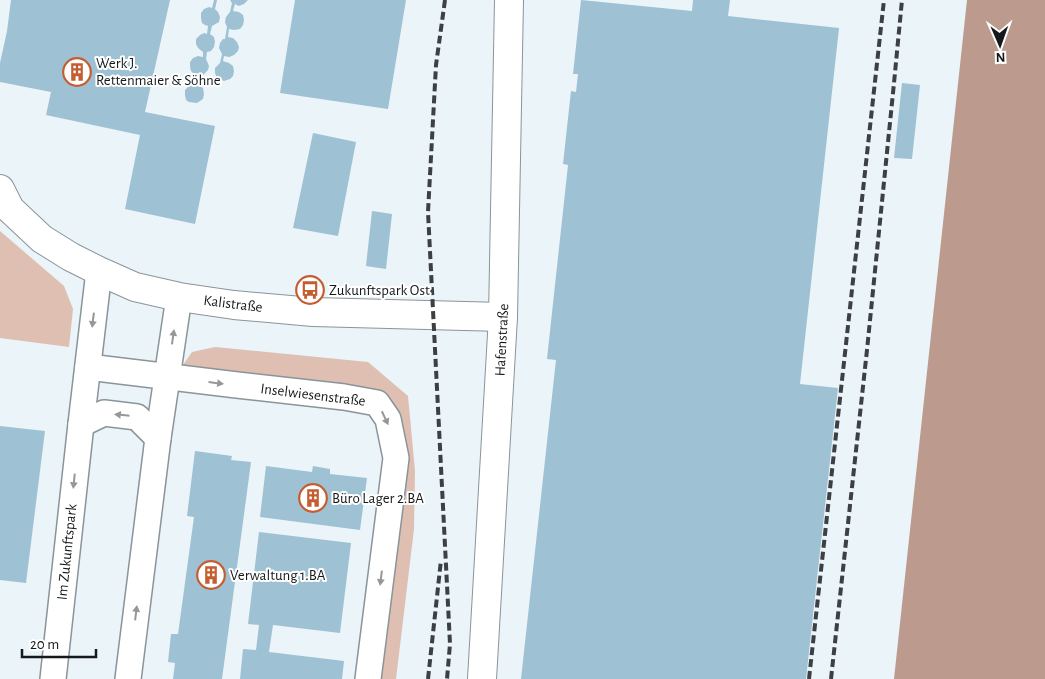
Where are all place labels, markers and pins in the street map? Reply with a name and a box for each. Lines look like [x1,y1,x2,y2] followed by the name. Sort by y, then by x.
[96,56,221,88] place label: Werk J. Rettenmaier & Söhne
[62,57,92,87] building icon: Werk J. Rettenmaier & Söhne
[295,275,325,305] bus stop icon: Zukunftspark Ost
[329,283,430,298] place label: Zukunftspark Ost
[298,483,328,513] building icon: Büro Lager 2.BA
[332,491,424,506] place label: Büro Lager 2.BA
[196,560,226,590] building icon: Verwaltung 1.BA
[230,568,326,583] place label: Verwaltung 1.BA

